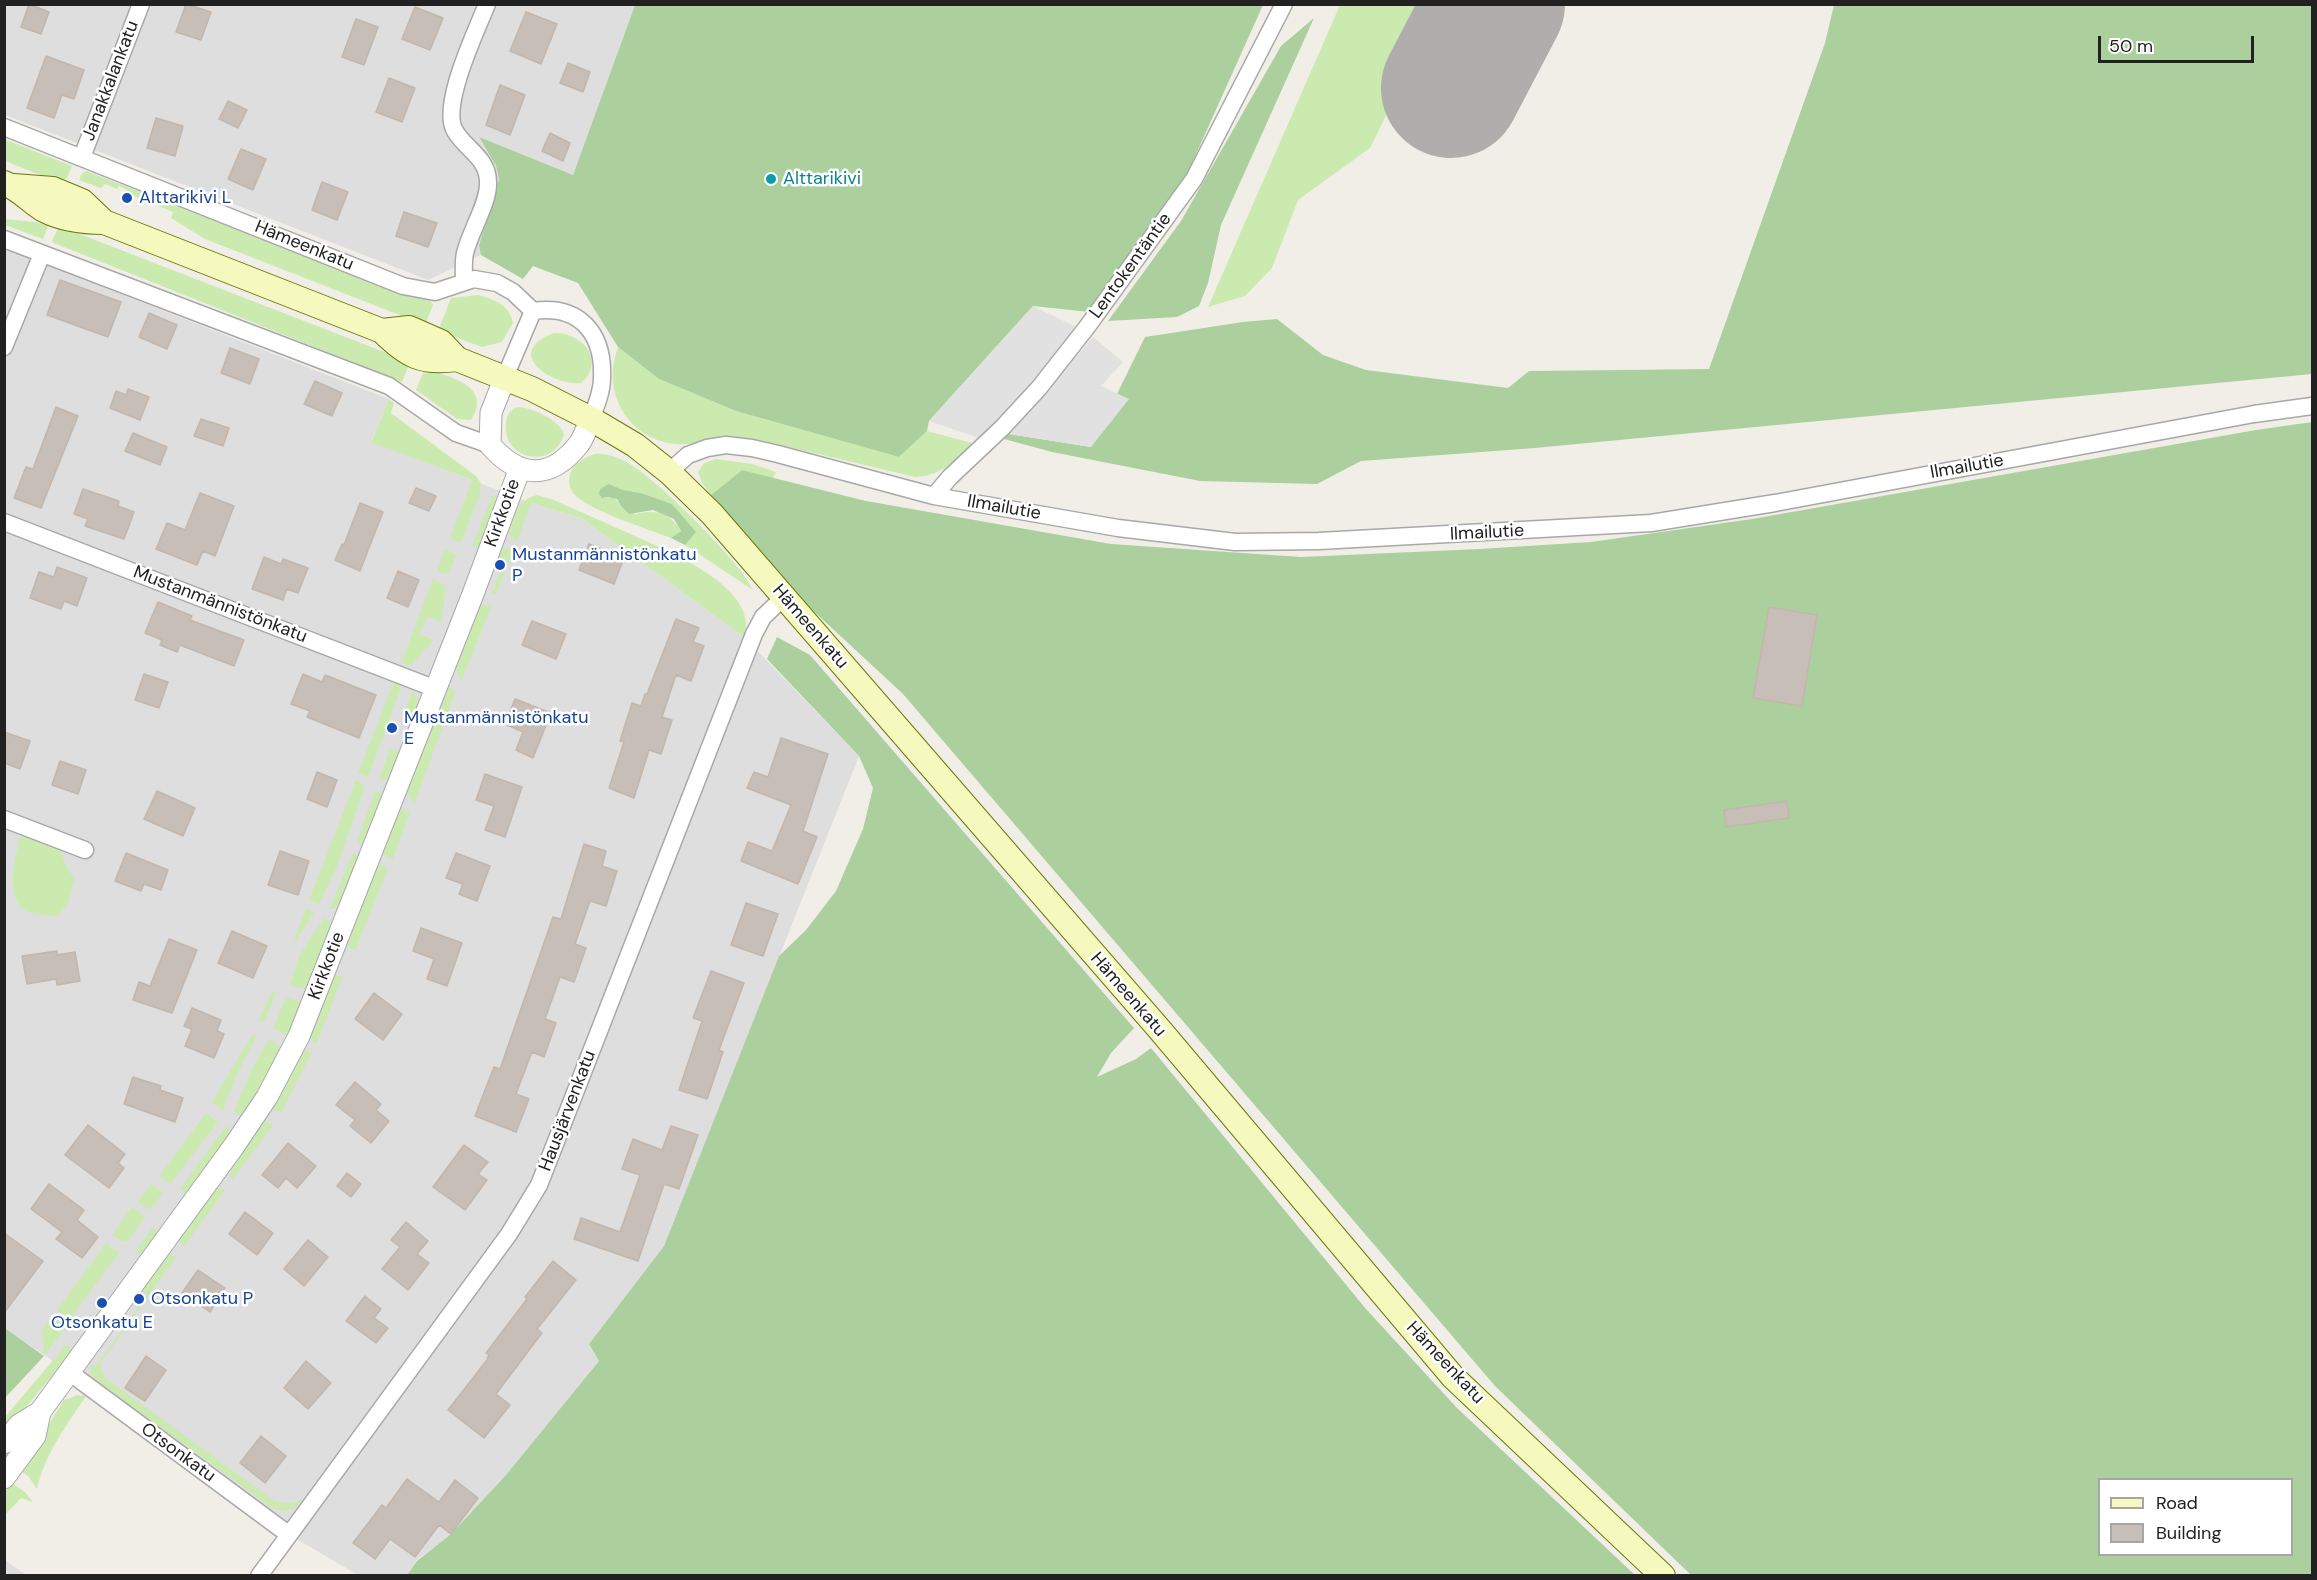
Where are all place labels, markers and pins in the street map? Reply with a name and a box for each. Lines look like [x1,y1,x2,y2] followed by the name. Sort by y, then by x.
[783,168,861,190] place label: Alttarikivi
[764,172,778,186] marker: Alttarikivi
[139,187,231,209] place label: Alttarikivi L
[120,191,134,205] marker: Alttarikivi L
[512,544,696,586] place label: Mustanmännistönkatu P
[493,558,507,572] marker: Mustanmännistönkatu P
[404,707,588,750] place label: Mustanmännistönkatu E
[385,721,399,735] marker: Mustanmännistönkatu E
[151,1288,253,1310] place label: Otsonkatu P
[132,1292,146,1306] marker: Otsonkatu P
[95,1296,109,1310] marker: Otsonkatu E
[51,1312,153,1334] place label: Otsonkatu E

